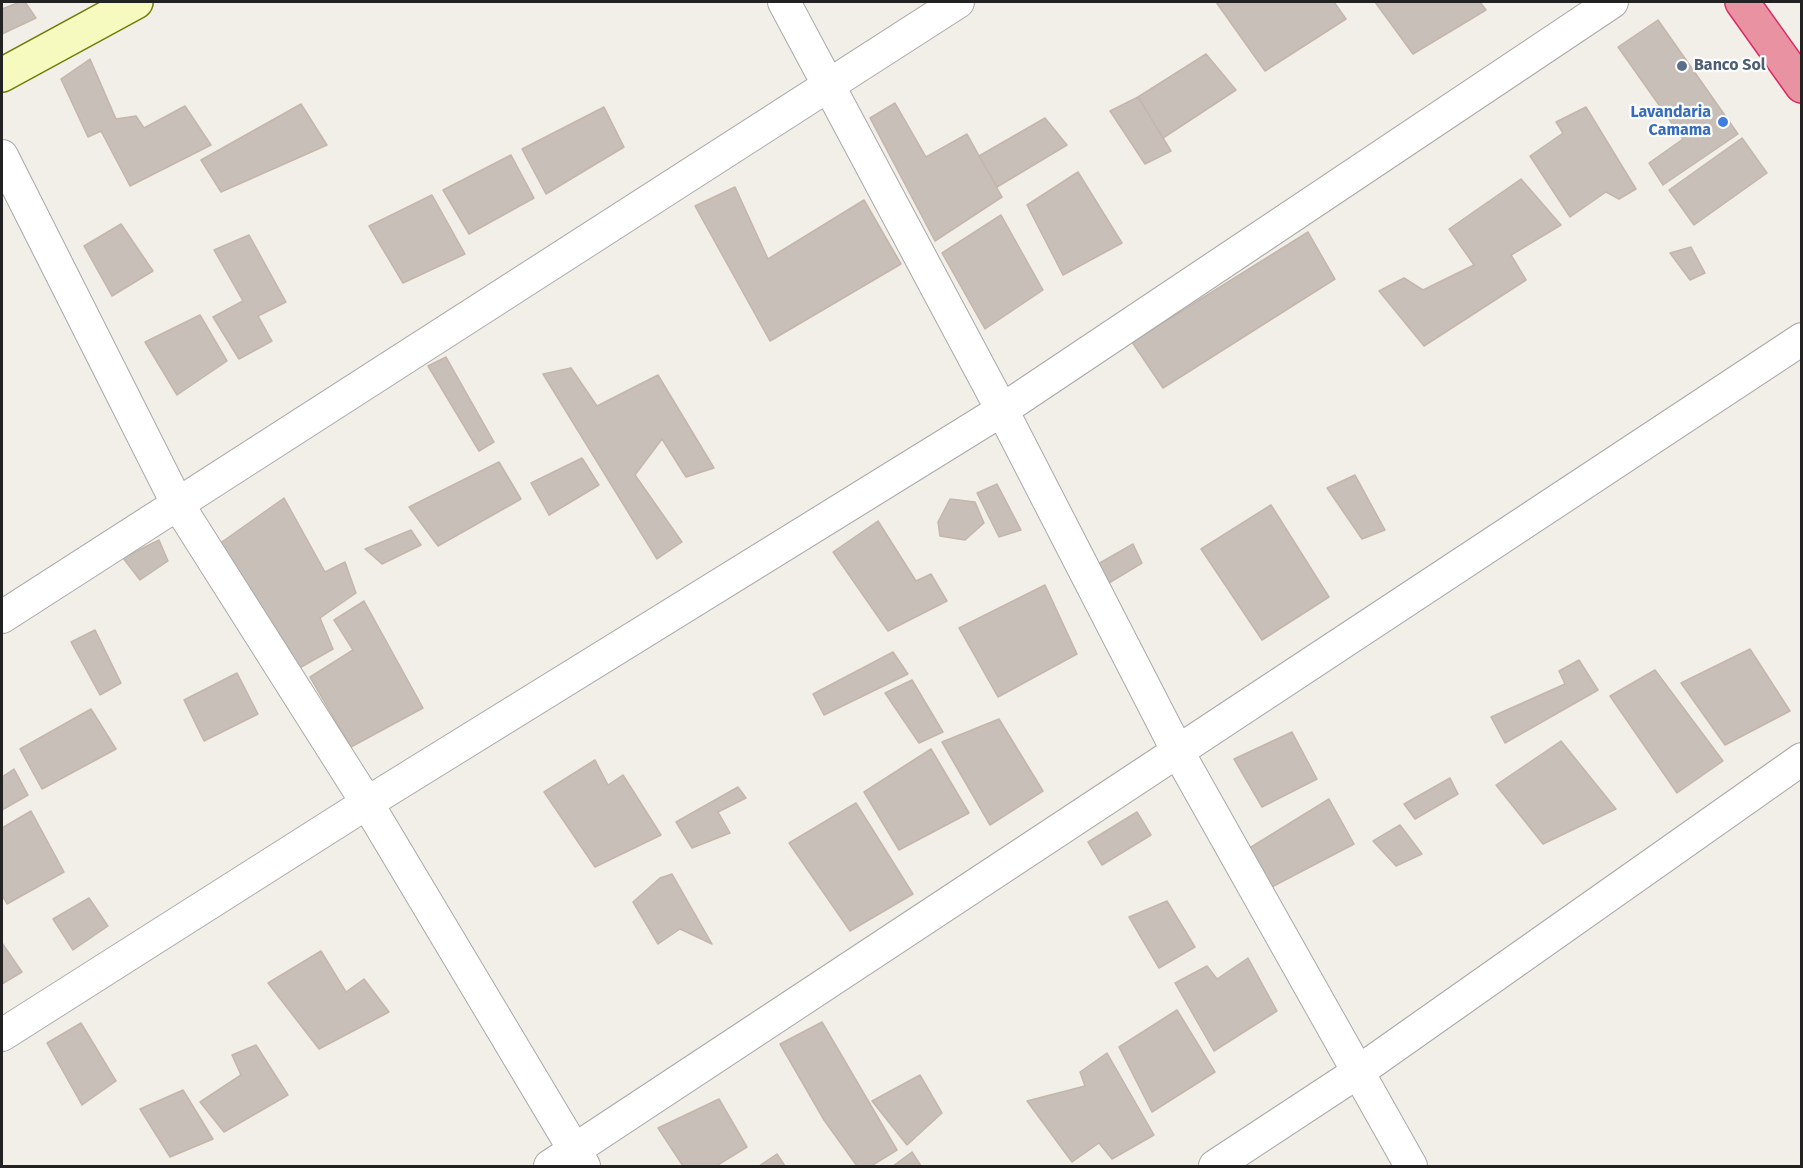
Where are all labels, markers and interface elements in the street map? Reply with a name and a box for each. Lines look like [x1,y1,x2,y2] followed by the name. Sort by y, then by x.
[1694,56,1766,76] place label: Banco Sol
[1675,59,1689,73] marker: Banco Sol
[1631,103,1711,141] place label: Lavandaria Camama
[1716,115,1730,129] marker: Lavandaria Camama

